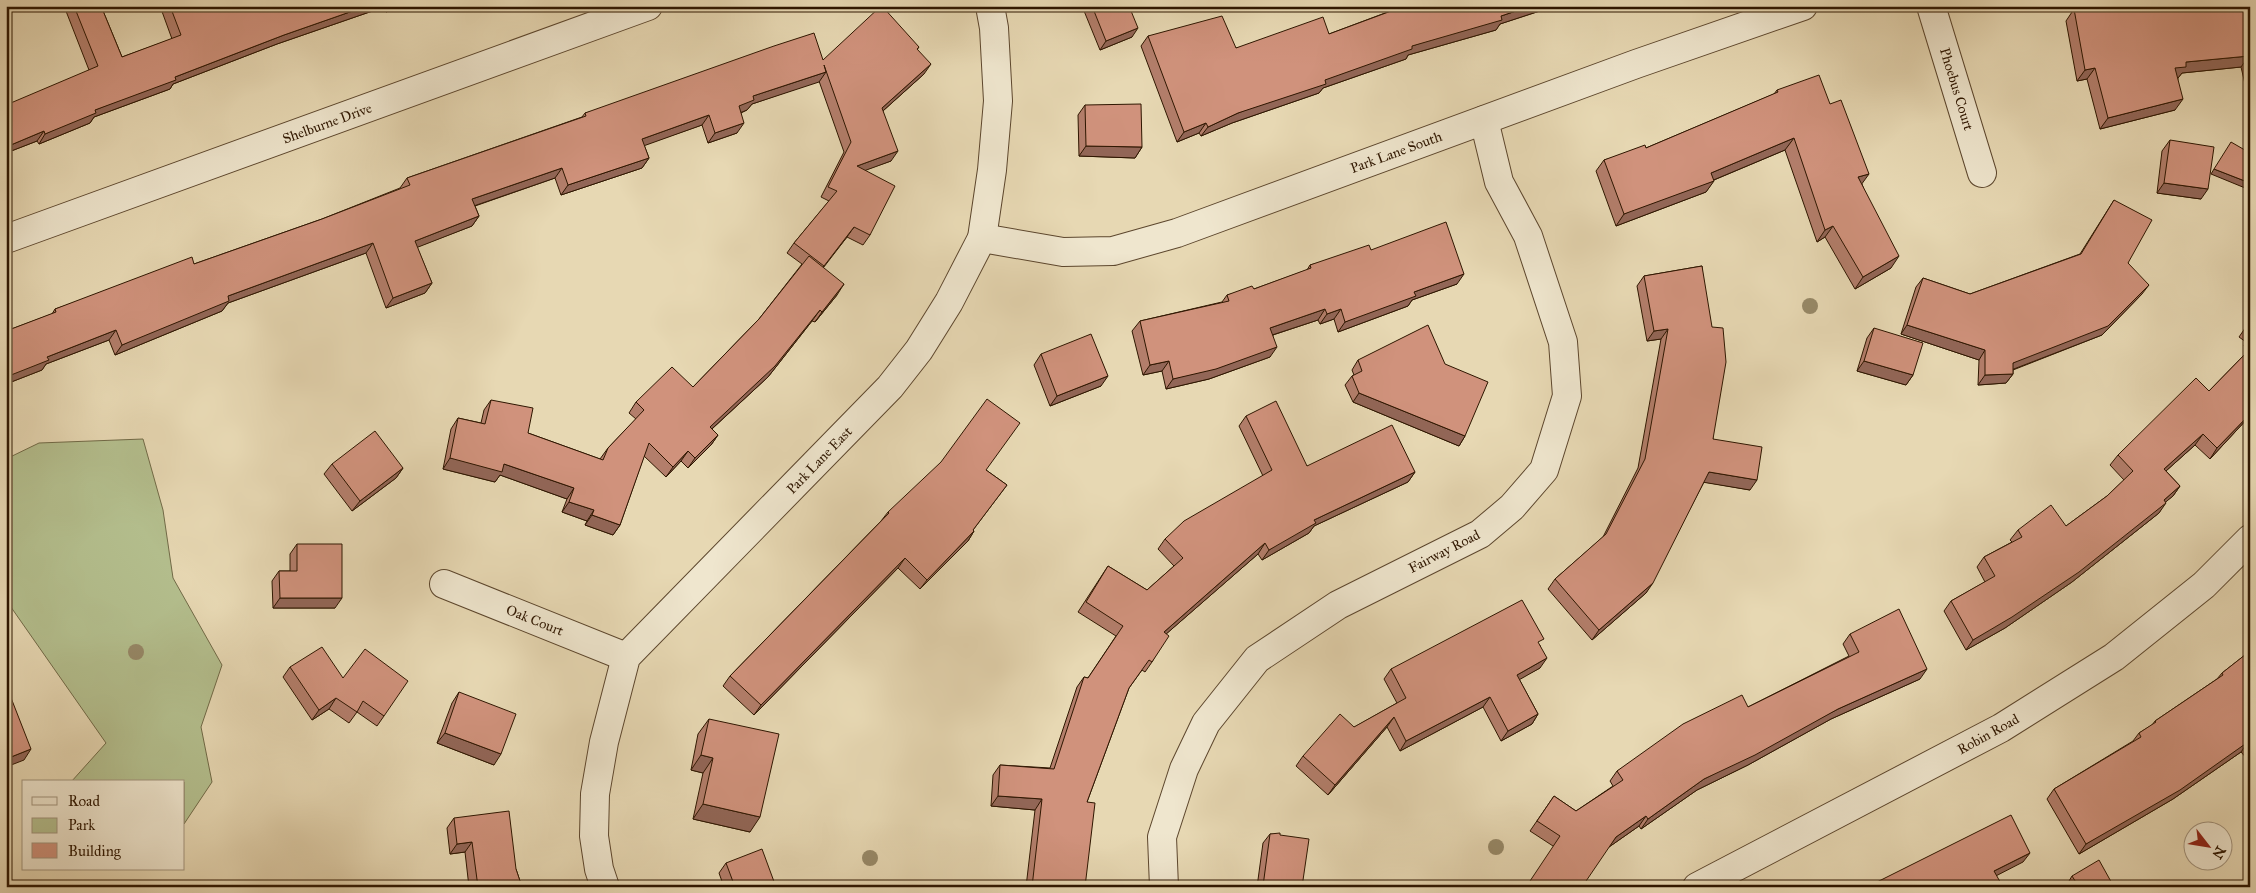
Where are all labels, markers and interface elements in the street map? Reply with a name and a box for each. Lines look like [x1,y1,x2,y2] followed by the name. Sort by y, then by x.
[1936,46,1977,133] street label: Phoebus Court
[280,99,374,147] street label: Shelburne Drive
[1348,128,1445,177] street label: Park Lane South
[783,423,856,498] street label: Park Lane East
[1406,526,1483,577] street label: Fairway Road
[504,601,566,640] street label: Oak Court
[1954,711,2022,758] street label: Robin Road
[22,780,185,870] legend
[68,792,100,810] text: Road
[68,816,95,834] text: Park
[2184,820,2234,870] north arrow
[68,842,122,860] text: Building
[2208,843,2229,862] text: N

